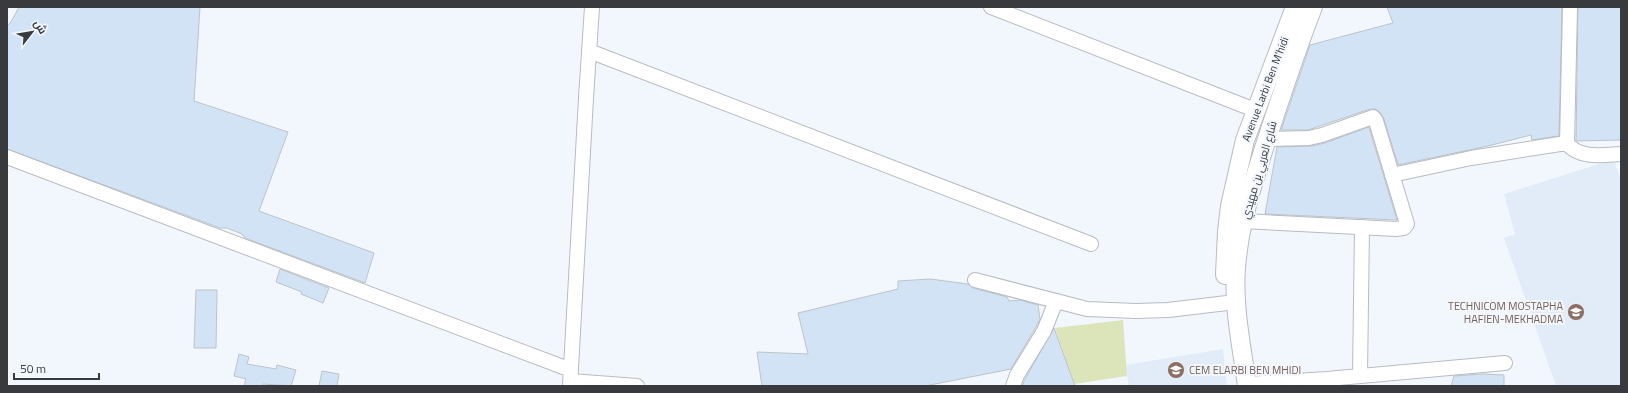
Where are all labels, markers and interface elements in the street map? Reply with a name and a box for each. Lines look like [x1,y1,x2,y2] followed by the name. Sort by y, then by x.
[12,12,52,52] north arrow
[30,17,51,37] text: ش
[1238,34,1292,144] street label: Avenue Larbi Ben M'hidi
[1237,119,1282,221] street label: شارع العربي بن مهيدي
[1448,298,1563,327] place label: TECHNICOM MOSTAPHA HAFIEN-MEKHADMA
[1566,302,1586,322] school or university icon: TECHNICOM MOSTAPHA HAFIEN-MEKHADMA
[14,355,99,381] scale bar
[20,359,46,378] text: 50 m
[1166,360,1186,380] school or university icon: CEM ELARBI BEN MHIDI
[1189,362,1301,378] place label: CEM ELARBI BEN MHIDI

